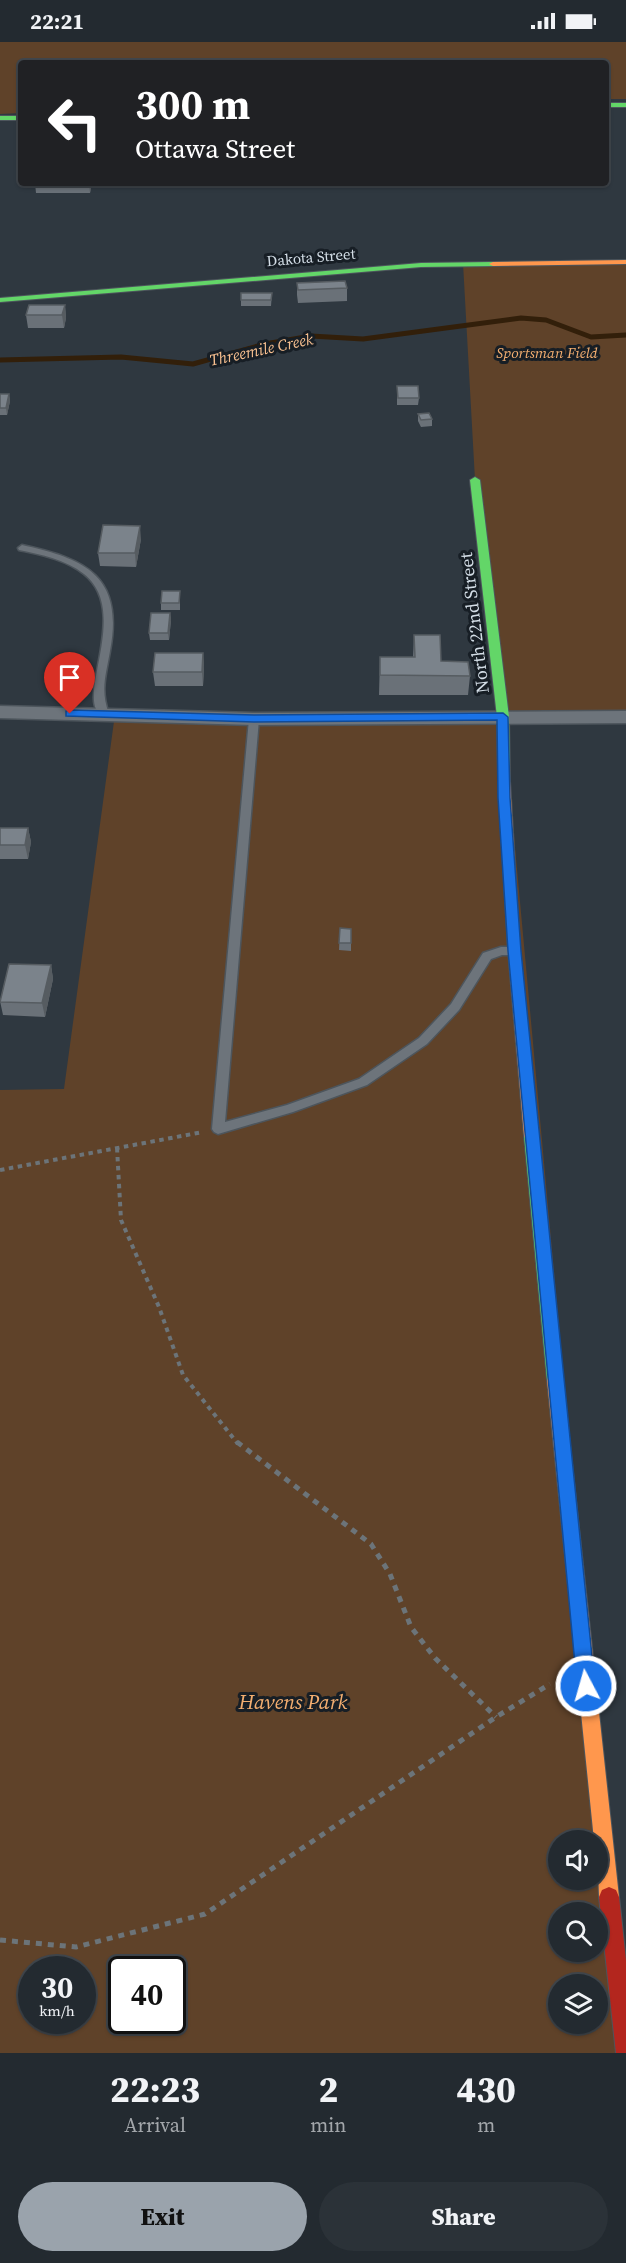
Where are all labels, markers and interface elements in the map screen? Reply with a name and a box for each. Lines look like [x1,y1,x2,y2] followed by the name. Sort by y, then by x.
[30,6,84,36] text: 22:21
[135,75,250,133] text: 300 m
[36,84,114,162] icon: left
[135,130,295,167] text: Ottawa Street
[266,243,356,271] street label: Dakota Street
[207,327,315,371] water label: Threemile Creek
[496,342,598,363] park label: Sportsman Field
[453,551,495,695] street label: North 22nd Street
[44,652,95,714] pin
[53,661,86,694] icon: arrive
[554,1654,618,1718] position arrow
[237,1687,348,1716] park label: Havens Park
[548,1830,608,2034] map controls
[548,1830,608,1890] button: sound
[548,1902,608,1962] button: search
[108,1956,186,2034] speed limit sign: 40
[41,1967,73,2008] text: 30
[548,1974,608,2034] button: layers
[39,2000,75,2021] text: km/h
[110,2065,200,2114] text: 22:23
[318,2065,338,2114] text: 2
[456,2065,516,2114] text: 430
[124,2111,186,2139] text: Arrival
[310,2111,346,2139] text: min
[477,2111,495,2139] text: m
[18,2182,307,2251] button: Exit
[319,2182,608,2251] button: Share

